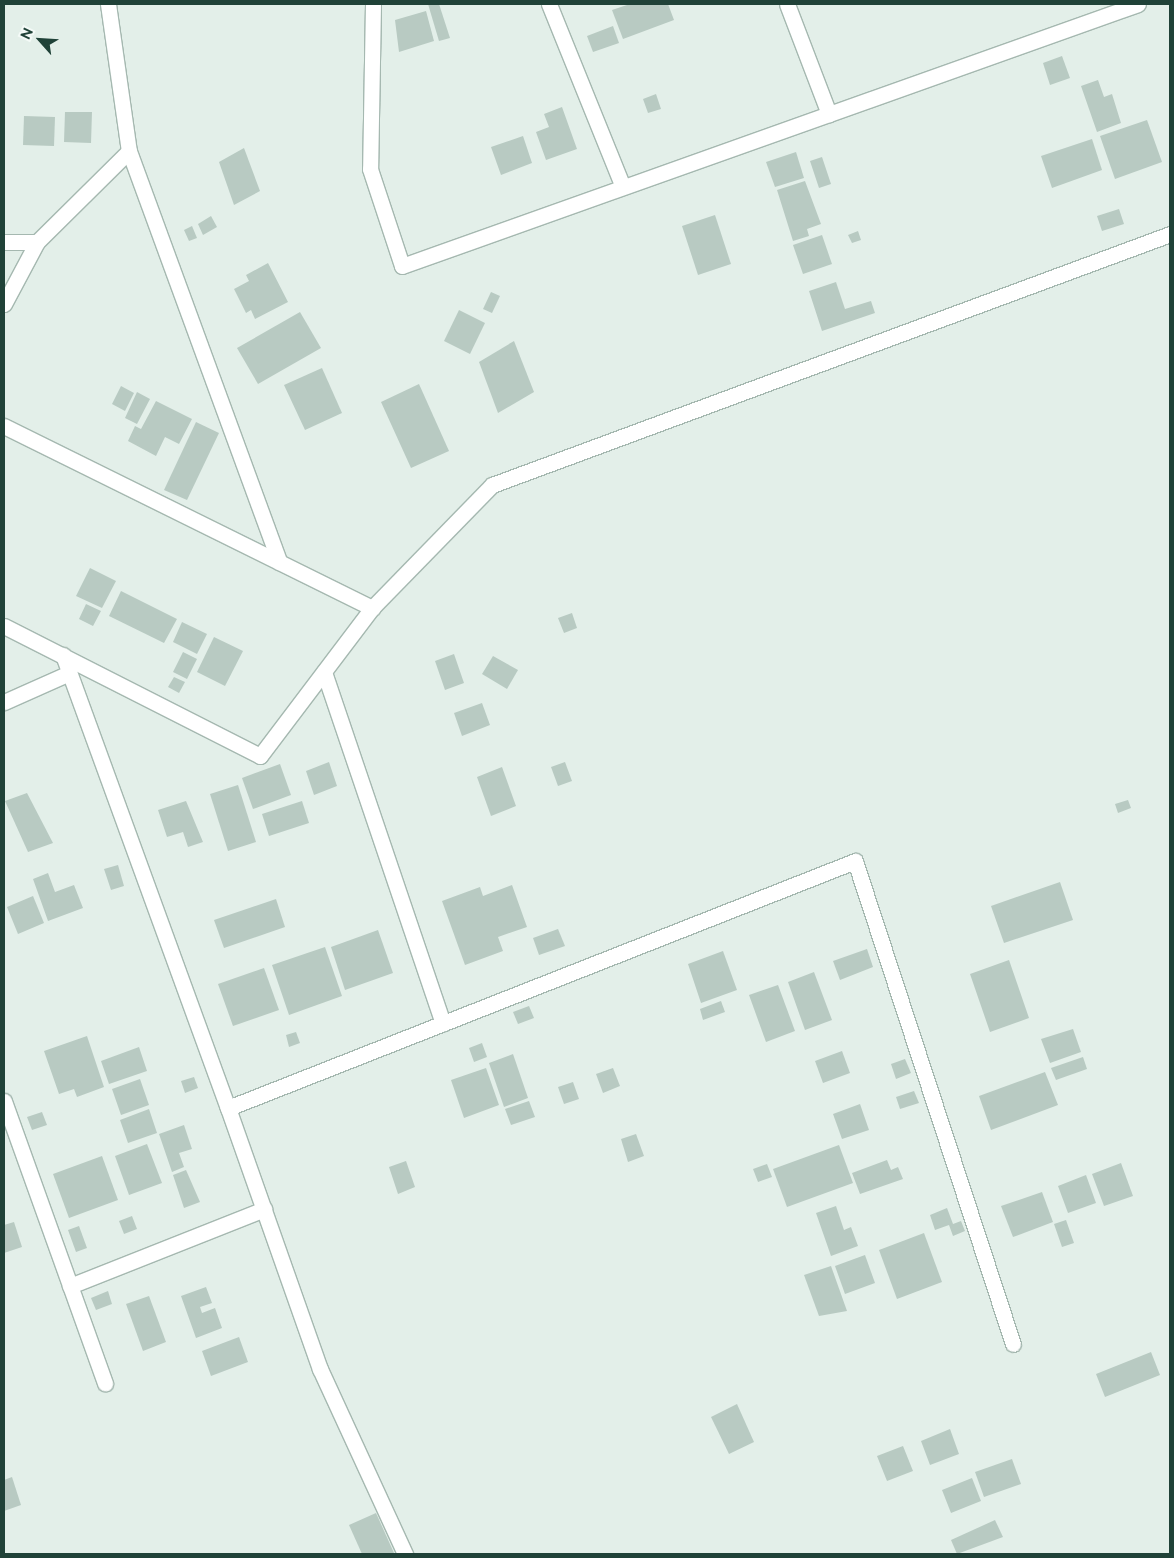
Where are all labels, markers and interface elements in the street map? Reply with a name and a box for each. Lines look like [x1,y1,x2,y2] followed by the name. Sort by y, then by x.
[15,15,65,65] north arrow
[17,25,36,42] text: N

